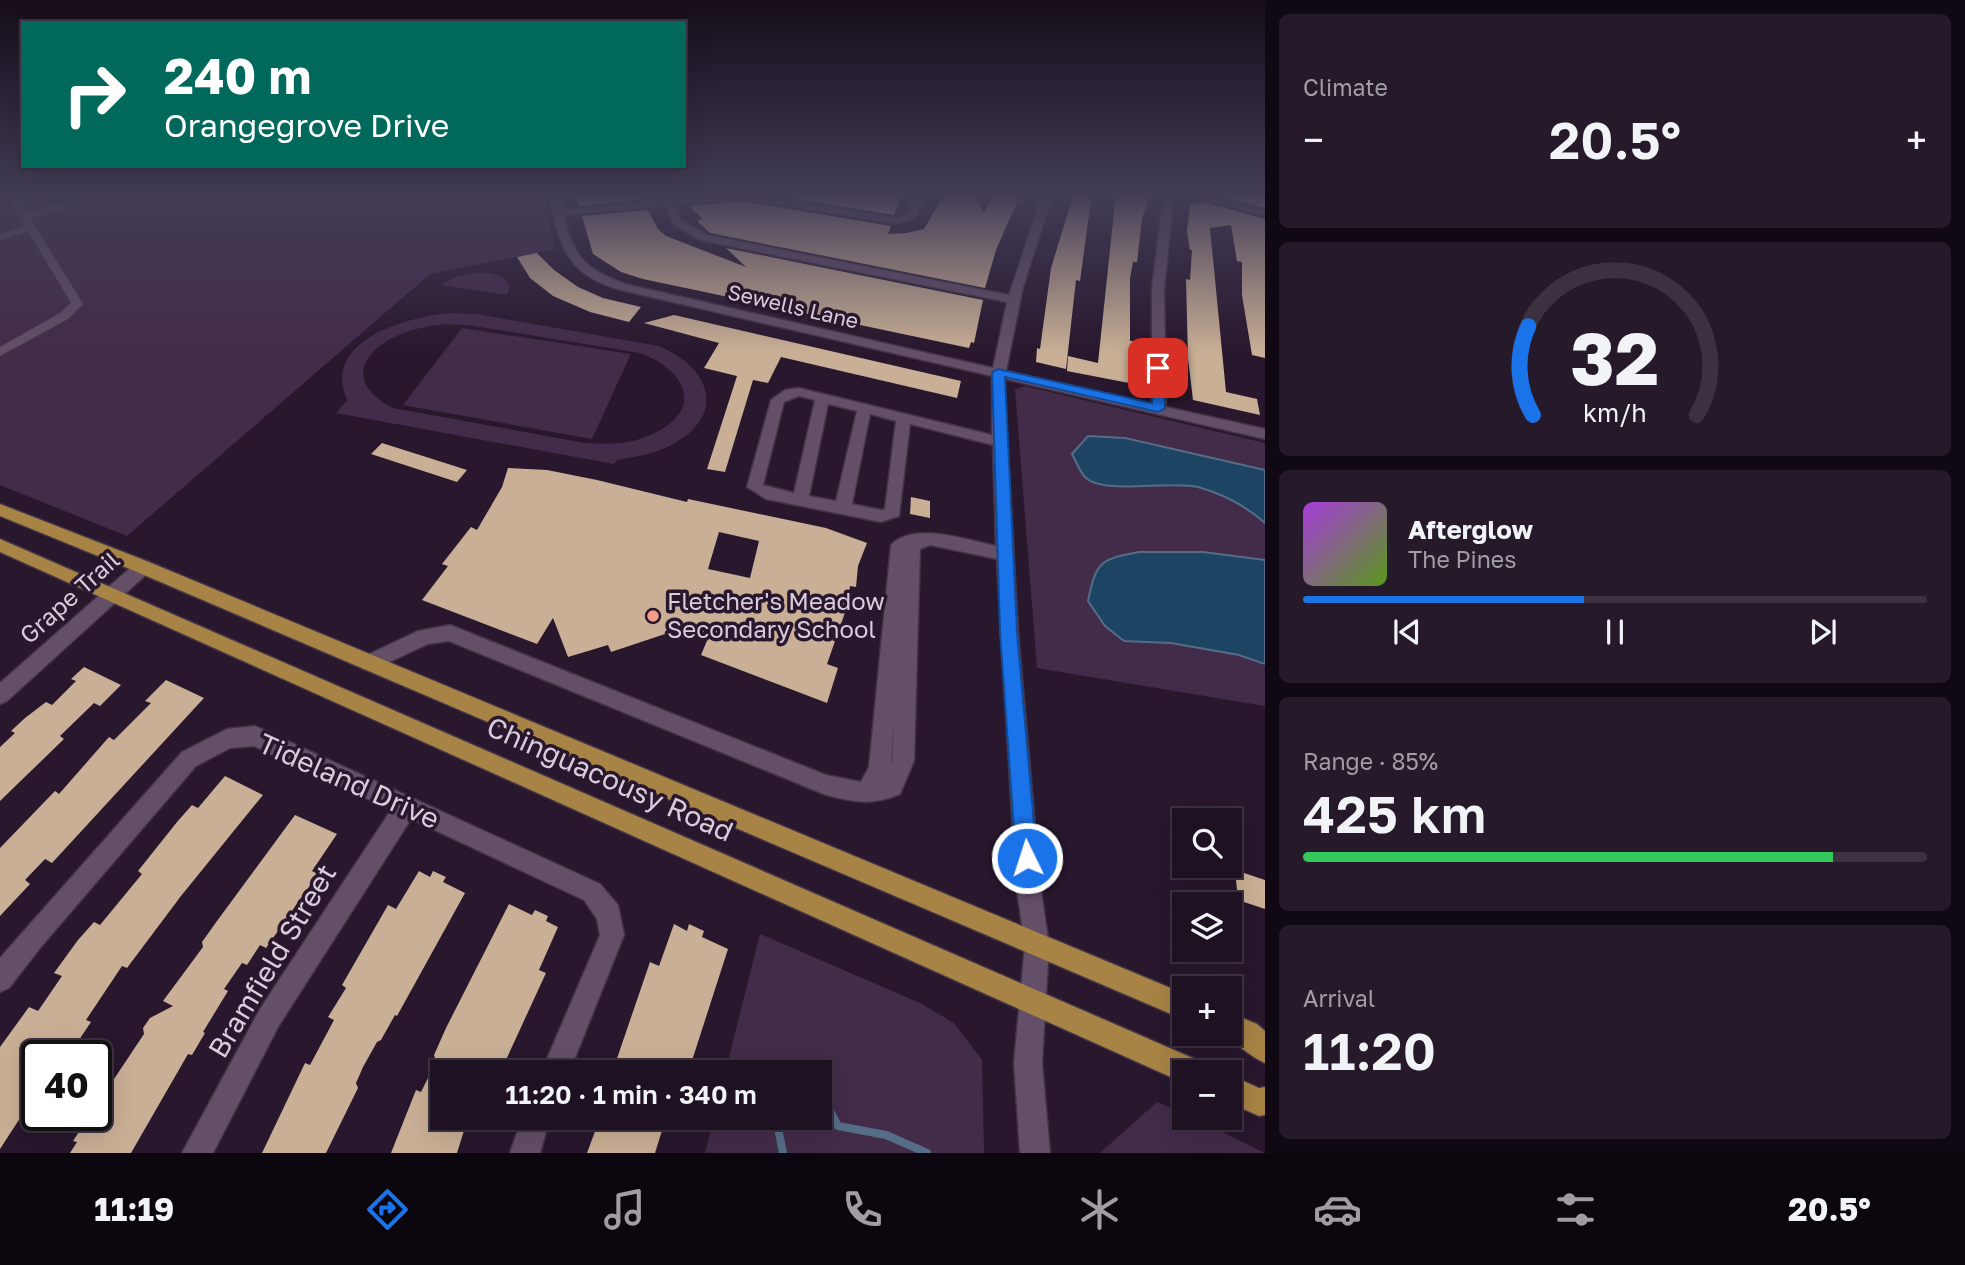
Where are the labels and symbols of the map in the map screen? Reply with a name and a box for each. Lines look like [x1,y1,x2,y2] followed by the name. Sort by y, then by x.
[725,278,861,334] street label: Sewells Lane
[1128,338,1188,398] pin
[13,545,125,649] street label: Grape Trail
[667,586,885,643] place label: Fletcher's Meadow Secondary School
[645,608,661,624] marker: Fletcher's Meadow Secondary School
[482,709,738,848] street label: Chinguacousy Road
[254,726,444,835] street label: Tideland Drive
[990,821,1064,895] position arrow
[201,858,342,1063] street label: Bramfield Street
[21,1040,112,1131] speed limit sign: 40

